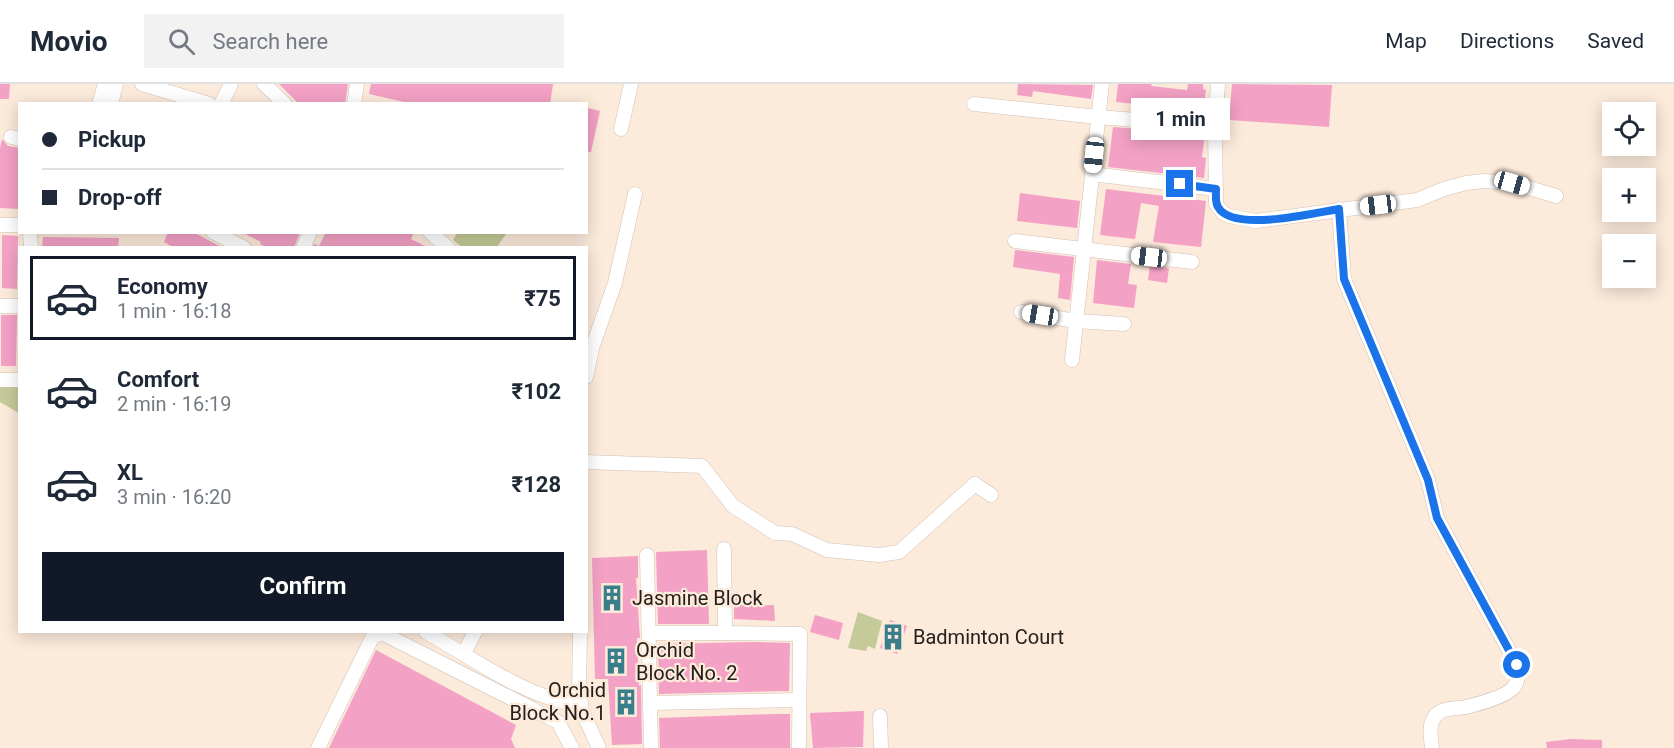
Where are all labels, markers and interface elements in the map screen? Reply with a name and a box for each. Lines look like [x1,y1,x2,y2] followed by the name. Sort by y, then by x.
[144,14,564,68] search box
[30,25,108,58] text: Movio
[165,25,198,58] icon: search
[213,29,328,54] text: Search here
[1385,29,1427,53] text: Map
[1460,29,1554,53] text: Directions
[1587,29,1644,53] text: Saved
[1130,97,1230,139] callout: 1 min
[1602,102,1656,288] map controls
[1602,102,1656,156] button: locate
[1155,107,1206,131] text: 1 min
[78,127,146,152] text: Pickup
[1083,136,1105,174] car
[1602,168,1656,222] button: +
[1492,169,1532,197] car
[1166,170,1193,197] route end
[78,185,162,210] text: Drop-off
[1359,194,1397,216] car
[1602,234,1656,288] button: −
[1130,246,1168,268] car
[45,271,99,325] icon: car
[117,274,208,299] text: Economy
[524,286,561,311] text: ₹75
[117,299,232,323] text: 1 min · 16:18
[1021,303,1059,327] car
[45,364,99,418] icon: car
[117,367,199,392] text: Comfort
[512,379,561,404] text: ₹102
[117,392,232,416] text: 2 min · 16:19
[45,457,99,511] icon: car
[117,460,143,485] text: XL
[512,472,561,497] text: ₹128
[117,485,232,509] text: 3 min · 16:20
[42,552,564,621] button: Confirm
[597,583,627,613] building icon: Jasmine Block
[632,586,763,610] place label: Jasmine Block
[878,622,908,652] building icon: Badminton Court
[913,625,1064,649] place label: Badminton Court
[636,638,737,685] place label: Orchid Block No. 2
[601,646,631,676] building icon: Orchid Block No. 2
[1503,651,1530,678] route start
[510,678,606,725] place label: Orchid Block No.1
[611,687,641,717] building icon: Orchid Block No.1

